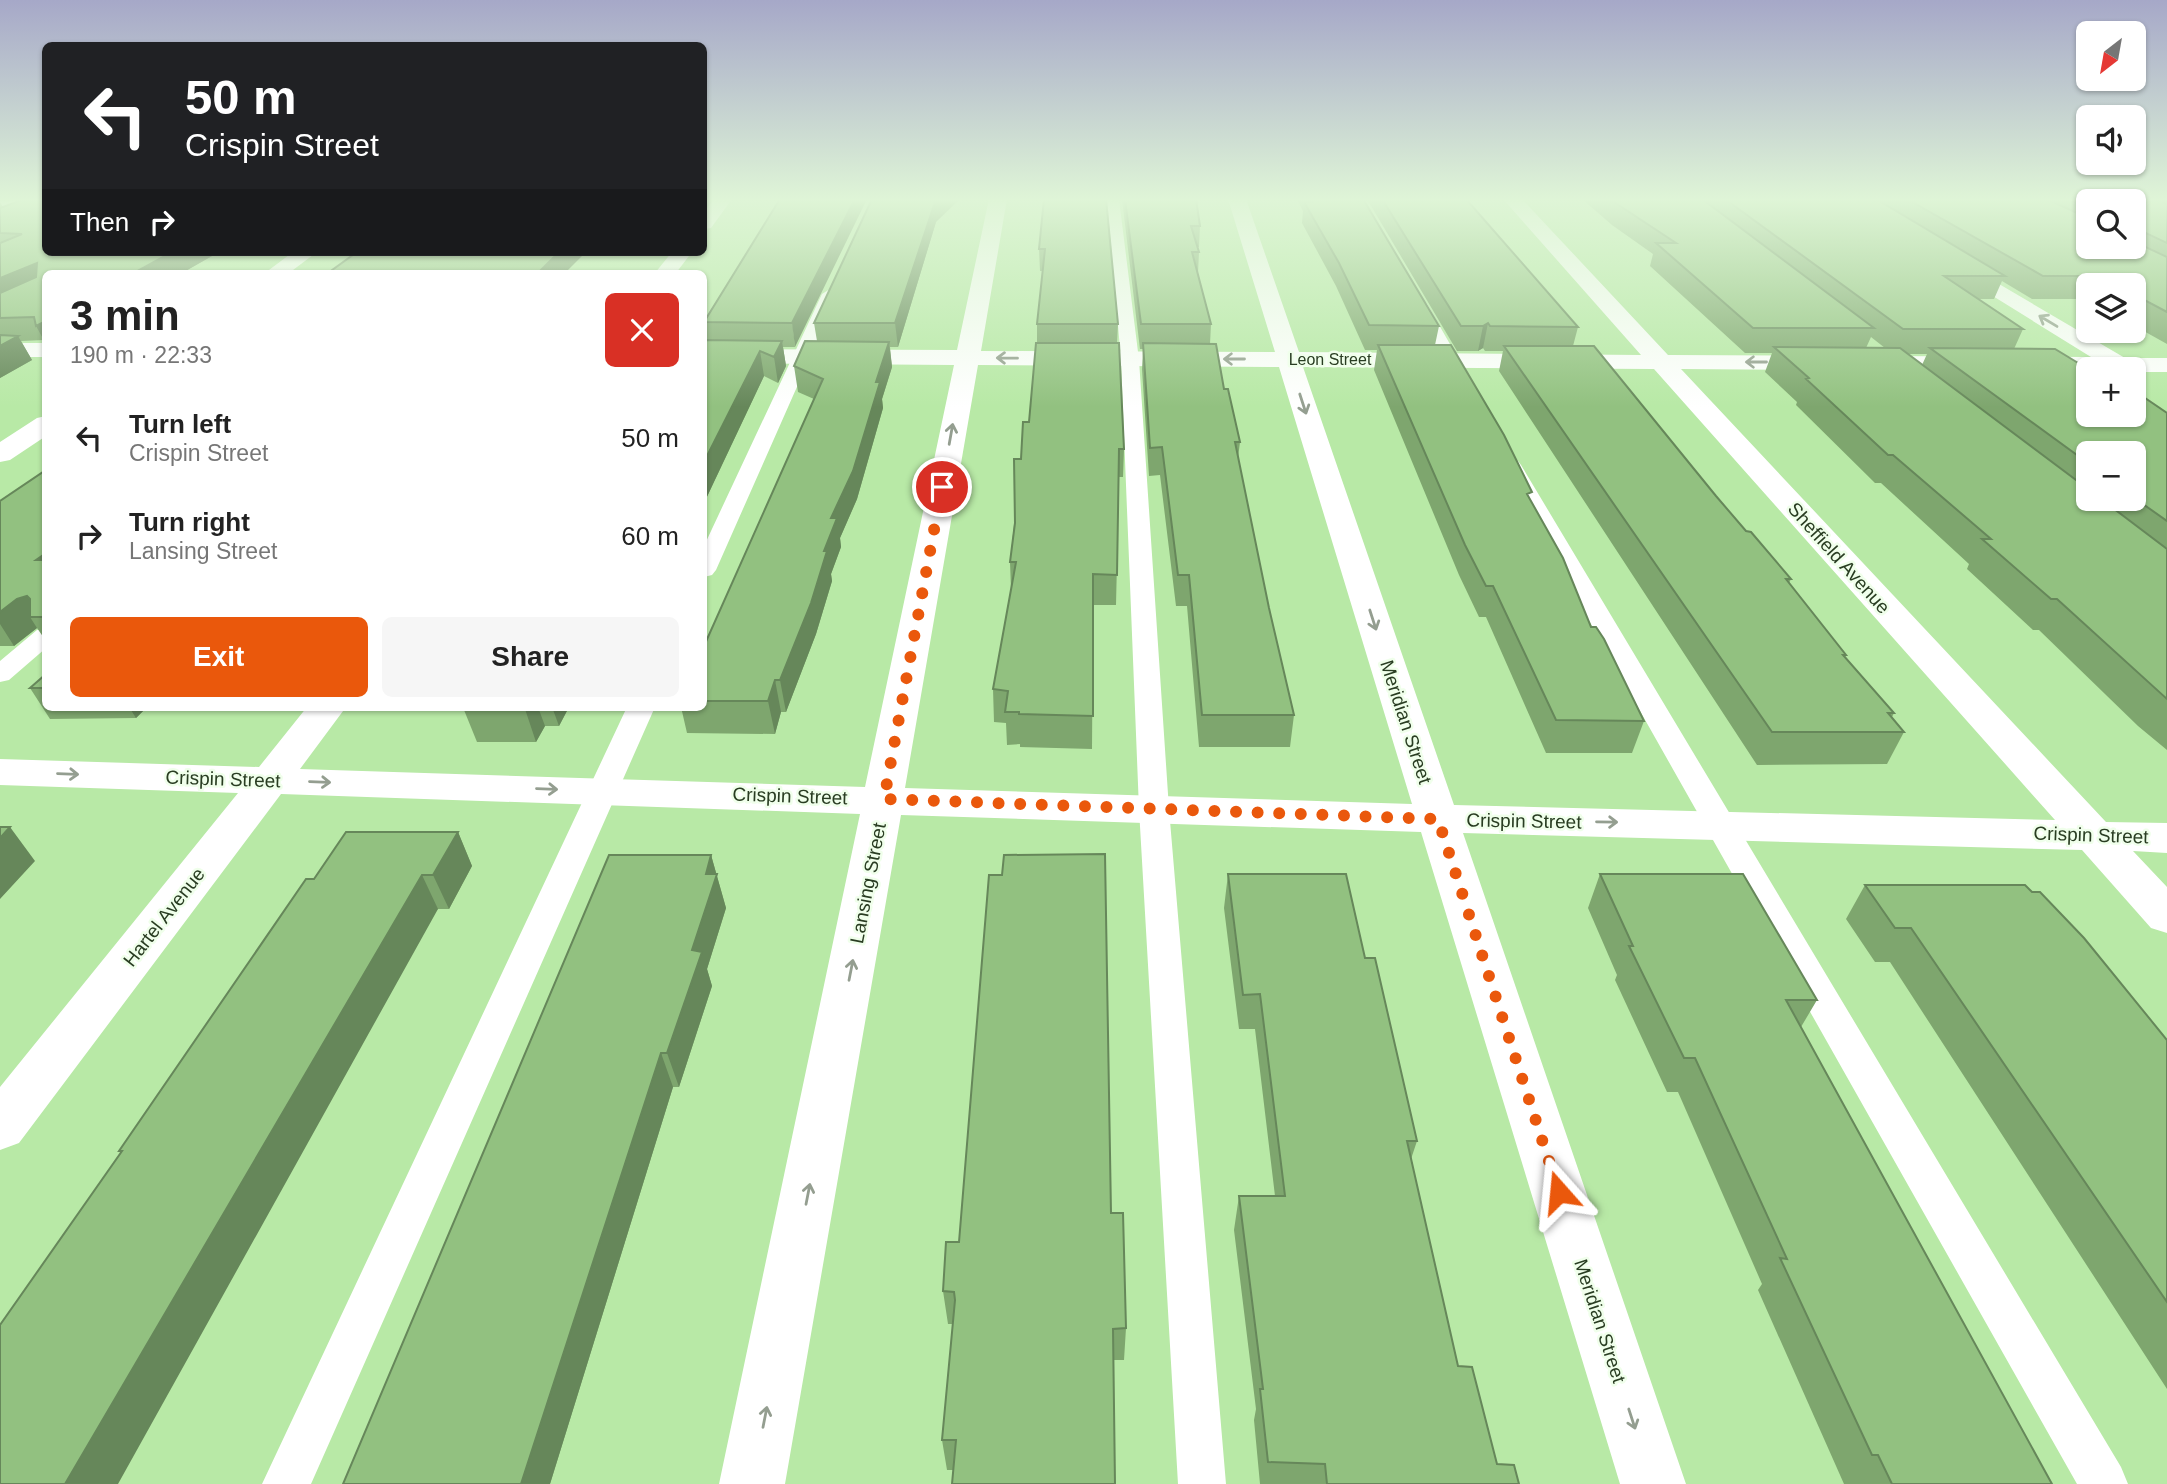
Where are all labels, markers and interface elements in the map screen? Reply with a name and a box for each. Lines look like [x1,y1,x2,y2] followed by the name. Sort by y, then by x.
[2076,21,2146,91] north arrow
[2076,21,2146,511] map controls
[70,70,161,161] icon: left
[185,70,297,124] text: 50 m
[2076,105,2146,175] button: sound
[185,127,379,163] text: Crispin Street
[2076,189,2146,259] button: search
[143,203,181,241] icon: right
[70,207,129,237] text: Then
[2076,273,2146,343] button: layers
[70,292,180,339] text: 3 min
[605,293,679,367] button: close
[2038,313,2058,327] one-way arrow
[70,342,212,368] text: 190 m · 22:33
[996,351,1019,364] one-way arrow
[1289,351,1372,368] street label: Leon Street
[1223,352,1246,366] one-way arrow
[1745,355,1768,369] one-way arrow
[2076,357,2146,427] button: +
[1298,392,1310,414] one-way arrow
[129,409,231,439] text: Turn left
[70,419,108,457] icon: left
[621,423,679,453] text: 50 m
[945,423,959,445] one-way arrow
[129,440,268,466] text: Crispin Street
[2076,441,2146,511] button: −
[912,457,972,517] pin
[923,468,961,506] icon: arrive
[1784,498,1894,618] street label: Sheffield Avenue
[129,507,250,537] text: Turn right
[70,517,108,555] icon: right
[621,521,679,551] text: 60 m
[129,538,277,564] text: Lansing Street
[1367,609,1380,631] one-way arrow
[70,617,368,697] button: Exit
[382,617,679,697] button: Share
[1376,657,1436,787] street label: Meridian Street
[165,766,282,792] street label: Crispin Street
[56,767,79,781] one-way arrow
[308,775,331,788] one-way arrow
[536,782,559,795] one-way arrow
[732,783,849,809] street label: Crispin Street
[1466,809,1582,833] street label: Crispin Street
[1596,815,1619,829] one-way arrow
[846,820,890,945] street label: Lansing Street
[2033,822,2150,848] street label: Crispin Street
[119,864,209,970] street label: Hartel Avenue
[845,959,859,982] one-way arrow
[1522,1155,1596,1229] position arrow
[802,1183,815,1206] one-way arrow
[1570,1256,1630,1386] street label: Meridian Street
[758,1406,772,1429] one-way arrow
[1627,1408,1640,1430] one-way arrow

